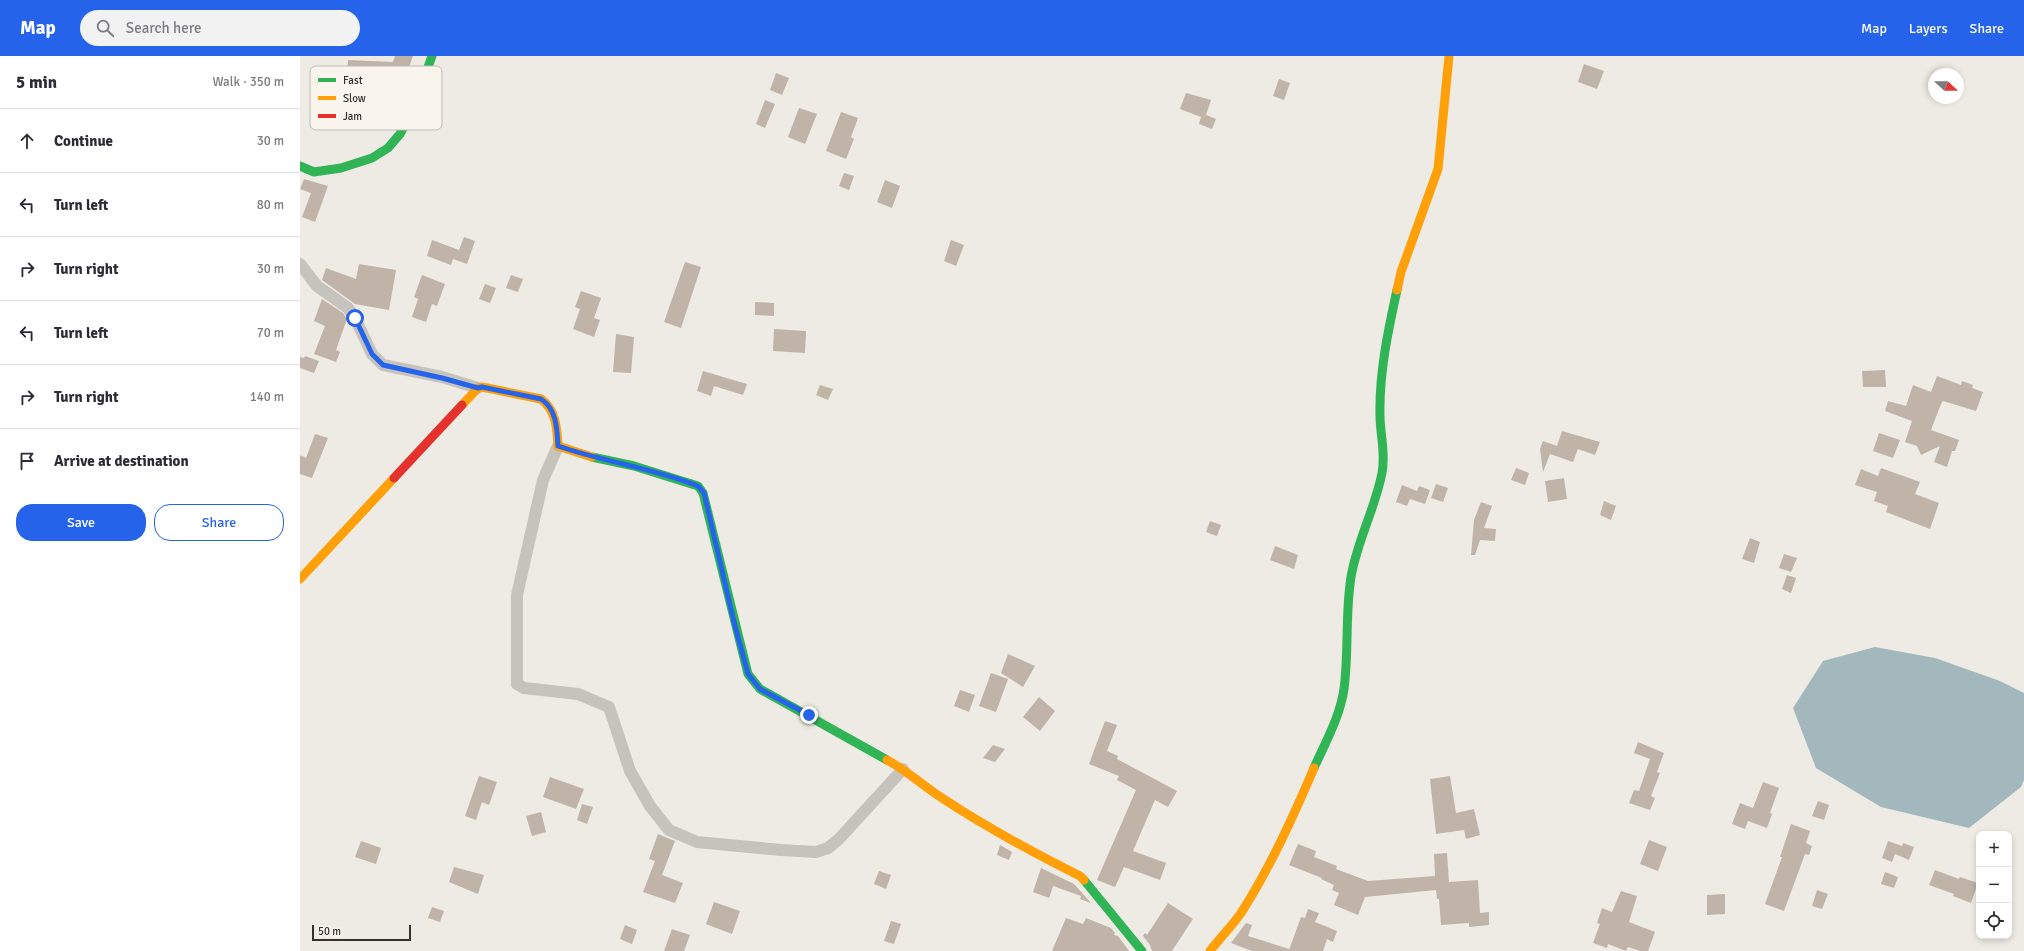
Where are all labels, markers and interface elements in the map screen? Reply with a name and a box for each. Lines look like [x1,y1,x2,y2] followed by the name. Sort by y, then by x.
[80,10,360,46] search box
[20,16,56,40] text: Map
[94,17,116,39] icon: search
[126,19,201,37] text: Search here
[1861,20,1887,37] text: Map
[1909,20,1948,37] text: Layers
[1970,20,2004,37] text: Share
[310,66,442,130] legend
[1928,68,1964,104] north arrow
[16,72,57,93] text: 5 min
[213,74,284,90] text: Walk · 350 m
[343,74,363,87] text: Fast
[343,92,366,105] text: Slow
[343,110,362,123] text: Jam
[16,130,38,152] icon: ahead
[54,132,113,150] text: Continue
[257,133,284,149] text: 30 m
[16,194,38,216] icon: left
[54,196,108,214] text: Turn left
[257,197,284,213] text: 80 m
[16,258,38,280] icon: right
[54,260,119,278] text: Turn right
[257,261,284,277] text: 30 m
[346,309,364,327] route start
[16,322,38,344] icon: left
[54,324,108,342] text: Turn left
[257,325,284,341] text: 70 m
[16,386,38,408] icon: right
[54,388,119,406] text: Turn right
[250,389,284,405] text: 140 m
[16,450,38,472] icon: arrive
[54,452,189,470] text: Arrive at destination
[16,504,146,541] button: Save
[154,504,284,541] button: Share
[800,706,818,724] route end
[1976,831,2012,939] map controls
[1976,831,2012,867] button: +
[1976,867,2012,903] button: −
[1976,903,2012,939] button: locate
[312,923,411,942] scale bar
[318,925,341,938] text: 50 m

